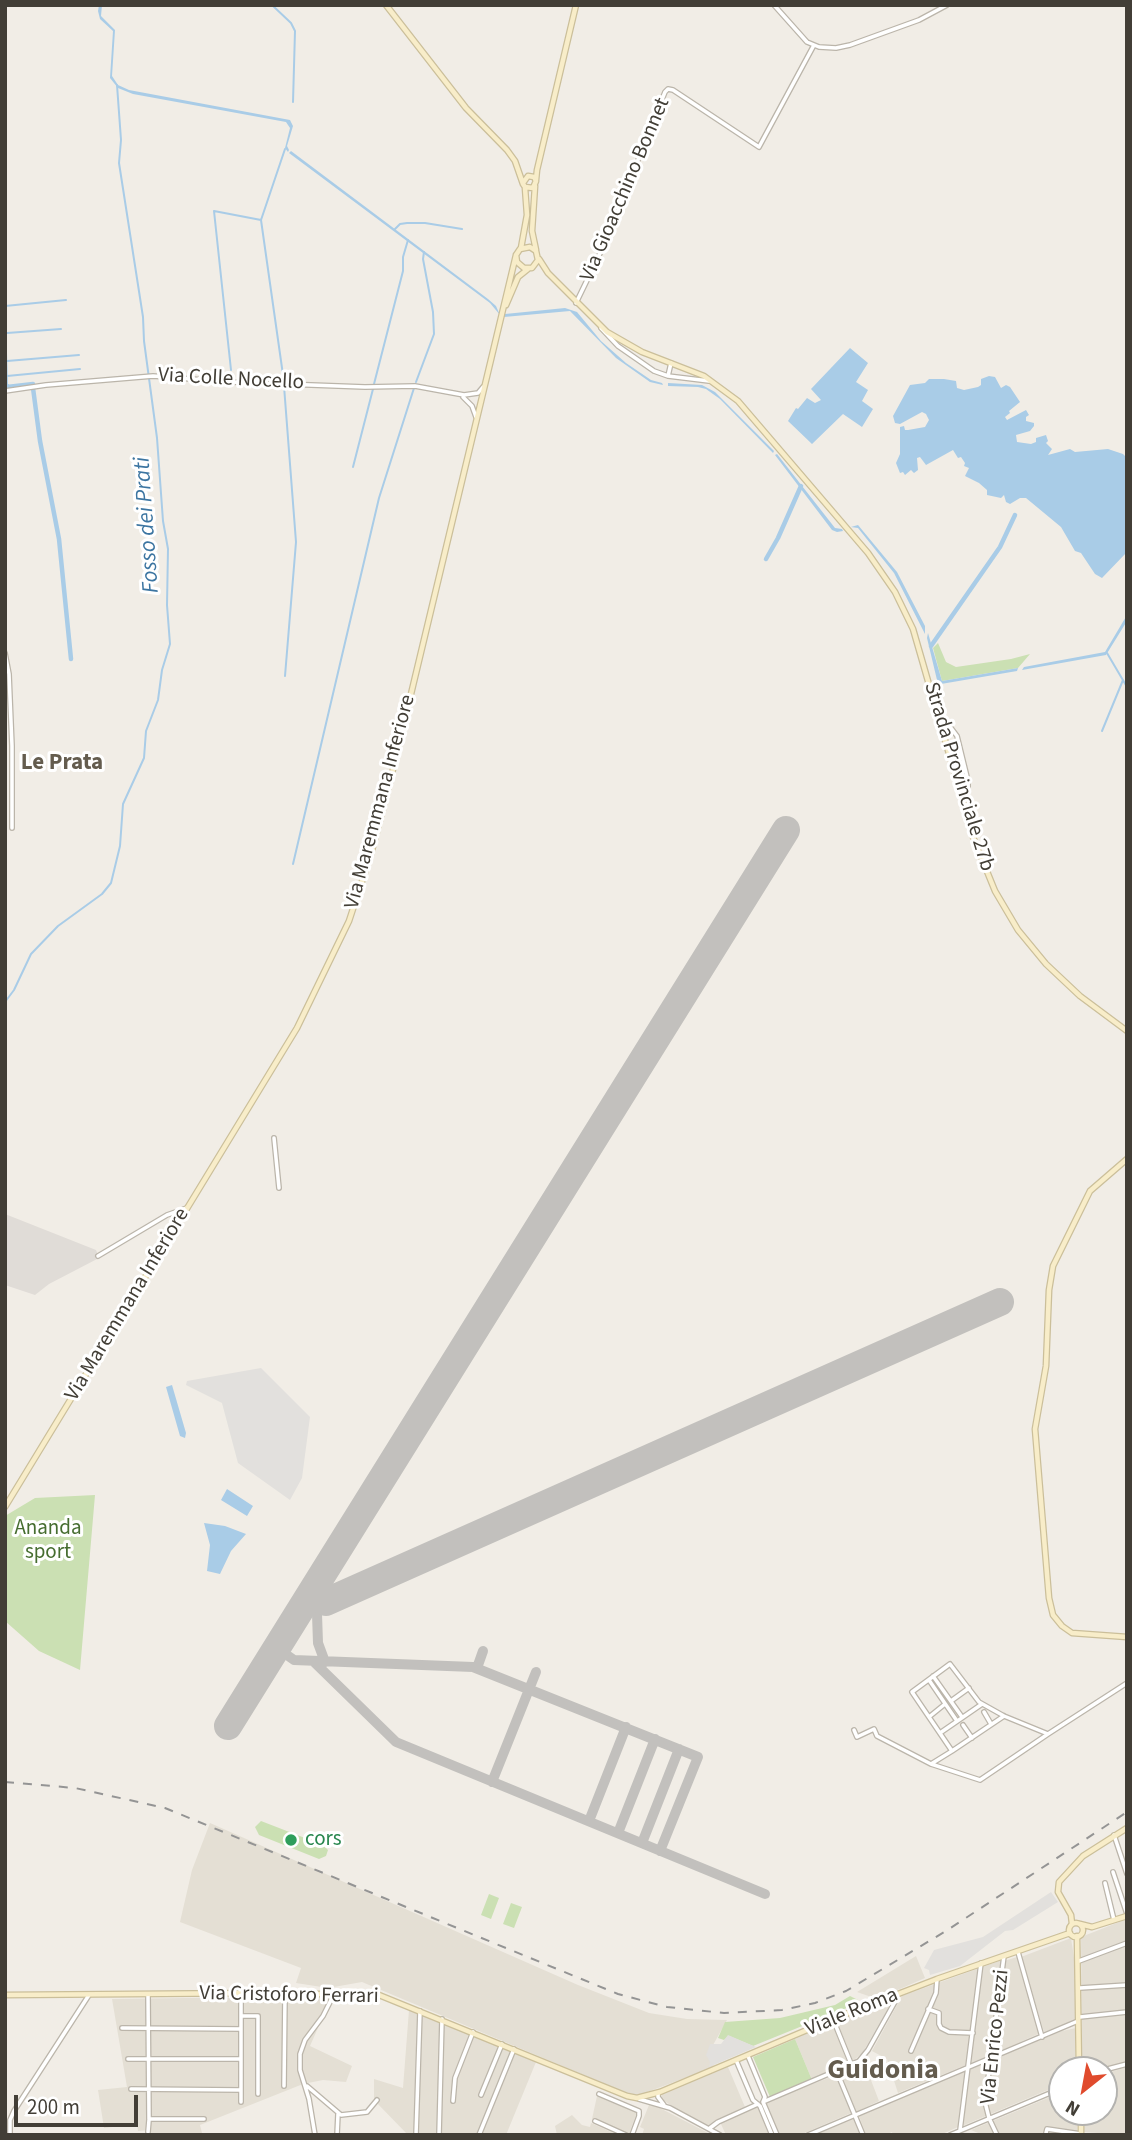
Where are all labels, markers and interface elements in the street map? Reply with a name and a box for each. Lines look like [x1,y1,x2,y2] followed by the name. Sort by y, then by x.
[576,94,676,286] street label: Via Gioacchino Bonnet
[157,364,305,396] street label: Via Colle Nocello
[129,456,167,594] water label: Fosso dei Prati
[917,680,999,874] street label: Strada Provinciale 27b
[340,692,422,912] street label: Via Maremmana Inferiore
[21,750,103,778] district label: Le Prata
[60,1204,196,1406] street label: Via Maremmana Inferiore
[14,1516,82,1566] park label: Ananda sport
[305,1827,342,1853] place label: cors
[283,1832,299,1848] marker: cors
[976,1968,1016,2106] street label: Via Enrico Pezzi
[199,1982,379,2010] street label: Via Cristoforo Ferrari
[802,1983,902,2043] street label: Viale Roma
[827,2055,939,2089] district label: Guidonia
[1048,2056,1118,2126] north arrow
[18,2080,142,2124] scale bar
[27,2092,80,2122] text: 200 m
[1061,2093,1085,2123] text: N

